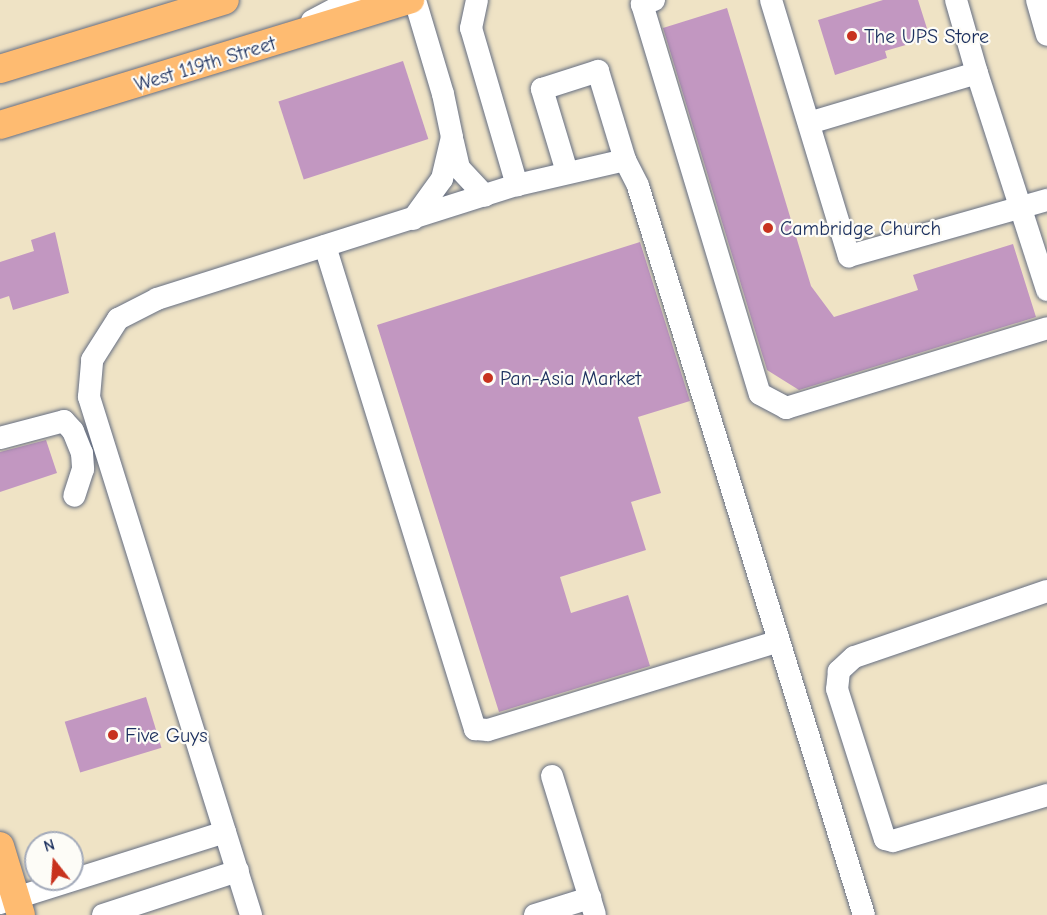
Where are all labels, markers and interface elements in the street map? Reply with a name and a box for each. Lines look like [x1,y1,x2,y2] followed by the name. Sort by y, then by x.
[864,24,989,48] place label: The UPS Store
[845,29,859,43] marker: The UPS Store
[131,31,279,97] street label: West 119th Street
[780,216,941,240] place label: Cambridge Church
[761,221,775,235] marker: Cambridge Church
[500,366,641,390] place label: Pan-Asia Market
[481,371,495,385] marker: Pan-Asia Market
[125,723,208,747] place label: Five Guys
[106,728,120,742] marker: Five Guys
[24,831,84,891] north arrow
[42,836,57,856] text: N

